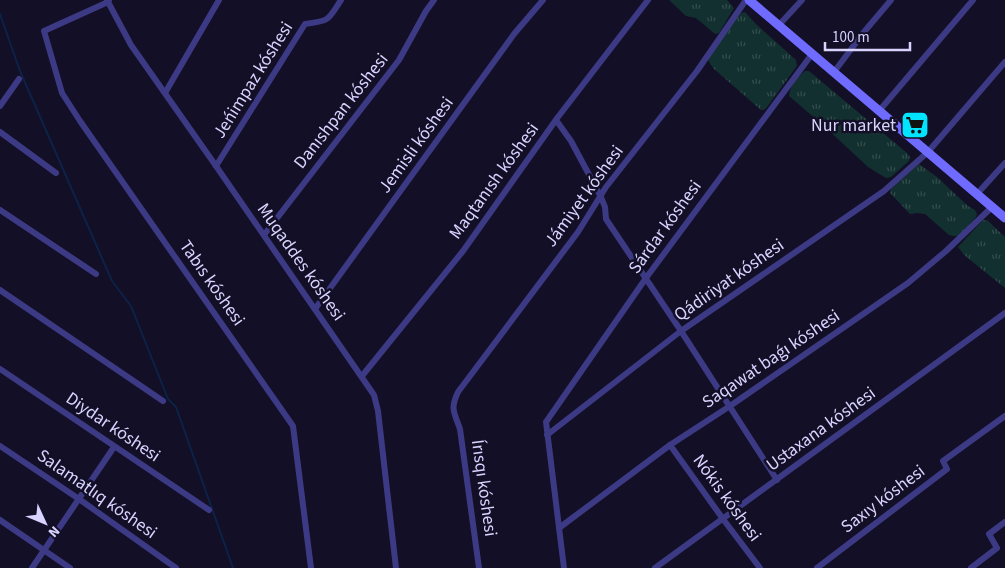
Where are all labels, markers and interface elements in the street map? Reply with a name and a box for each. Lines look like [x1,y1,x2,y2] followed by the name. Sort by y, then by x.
[207,17,299,143] street label: Jeńimpaz kóshesi
[825,20,910,52] scale bar
[832,27,870,48] text: 100 m
[288,48,394,174] street label: Danıshpan kóshesi
[373,92,459,198] street label: Jemisli kóshesi
[900,110,930,140] supermarket icon: Nur market
[811,113,896,138] place label: Nur market
[443,118,545,244] street label: Maqtanısh kóshesi
[539,140,629,252] street label: Jámiyet kóshesi
[622,175,708,279] street label: Sárdar kóshesi
[251,198,351,326] street label: Muqaddes kóshesi
[669,233,789,327] street label: Qádiriyat kóshesi
[173,235,251,331] street label: Tabıs kóshesi
[697,303,845,415] street label: Saqawat baǵı kóshesi
[761,381,881,477] street label: Ustaxana kóshesi
[61,386,165,468] street label: Diydar kóshesi
[465,438,503,538] street label: Írısqı kóshesi
[32,443,162,545] street label: Salamatlıq kóshesi
[687,449,767,547] street label: Nókis kóshesi
[836,459,930,539] street label: Saxıy kóshesi
[20,498,70,548] north arrow
[43,521,64,542] text: N

